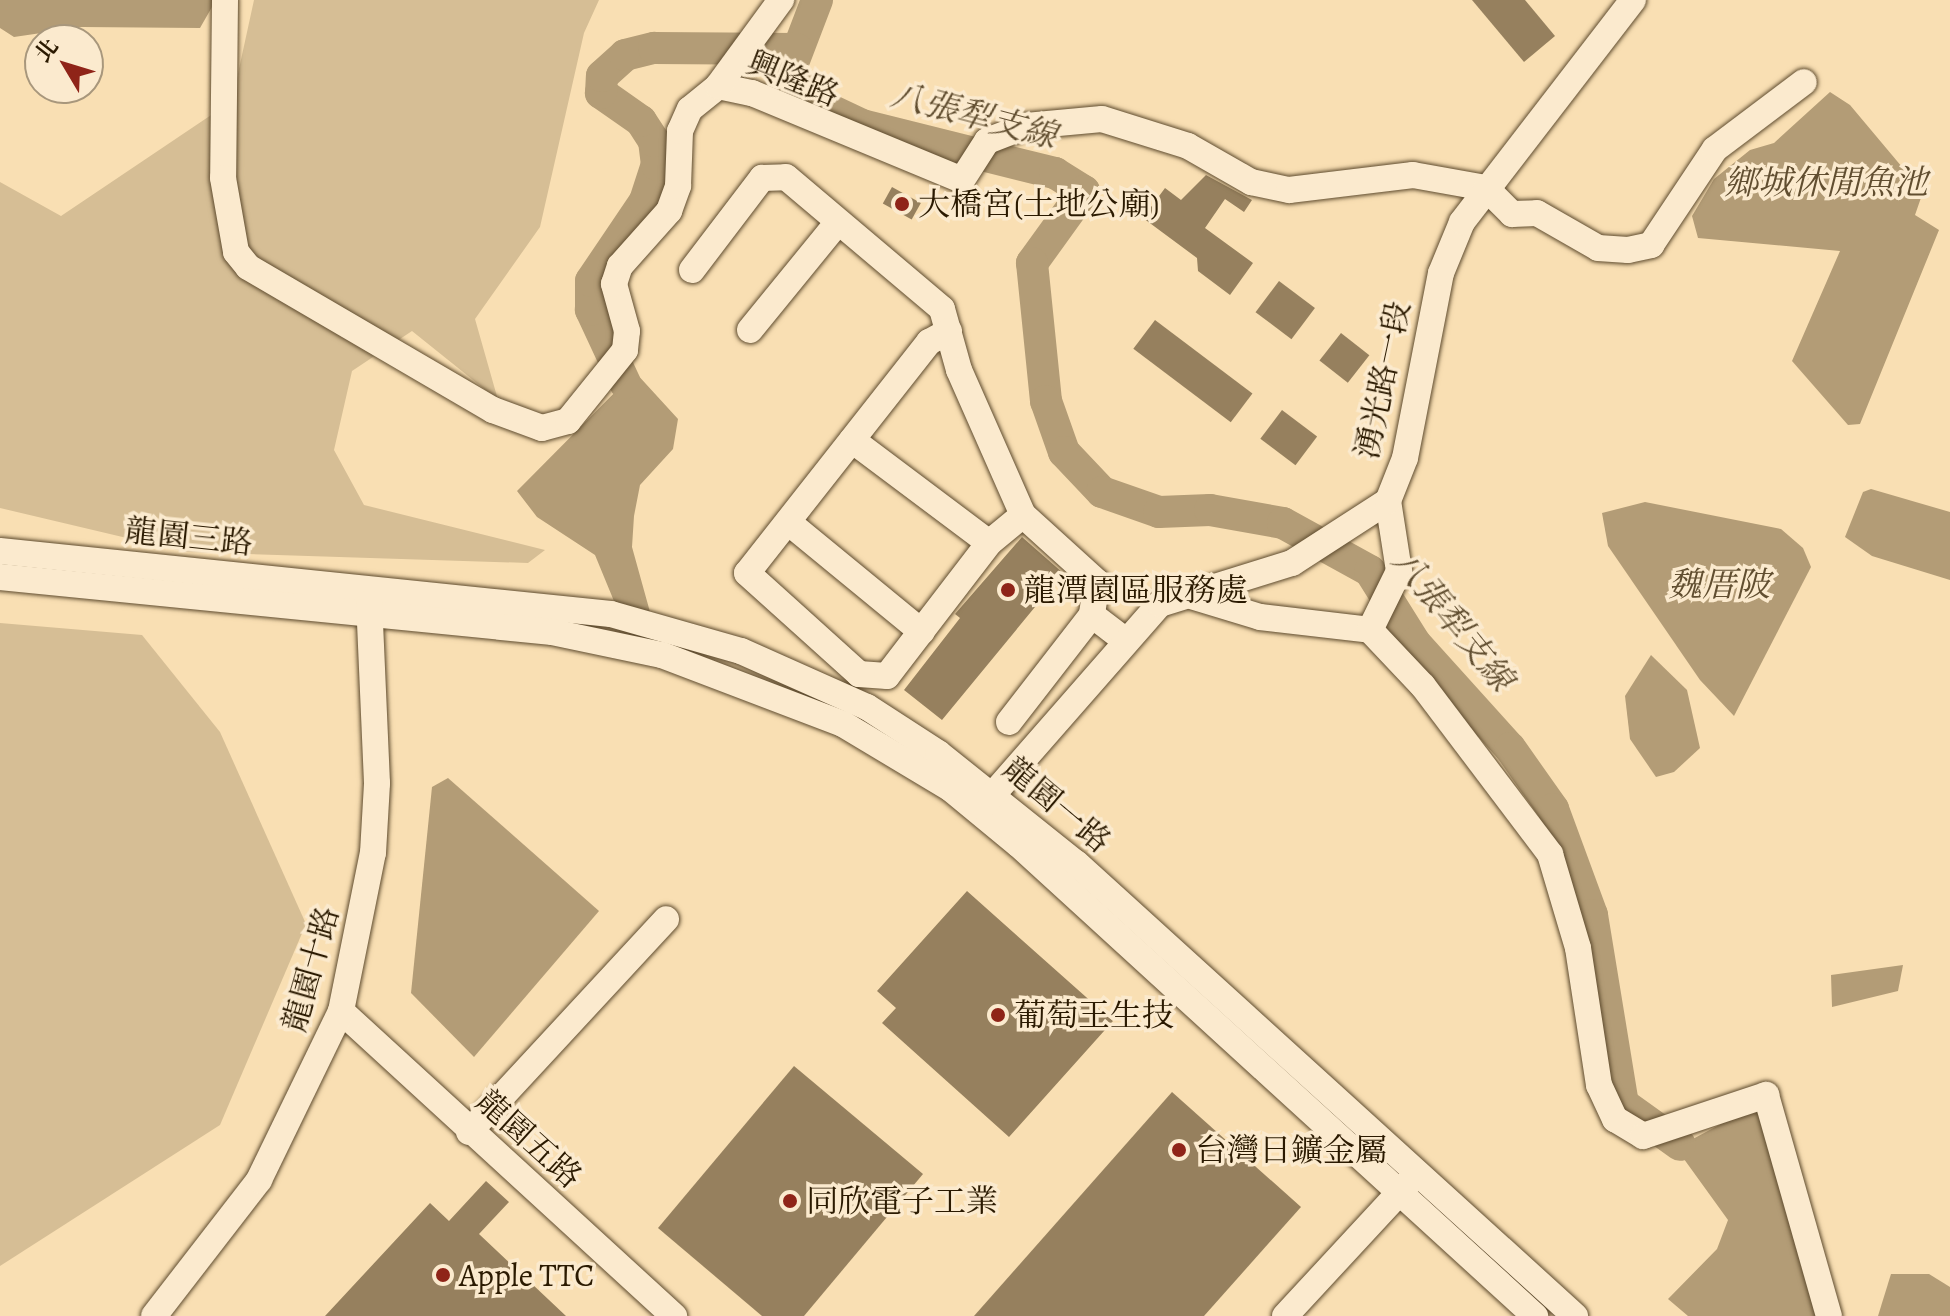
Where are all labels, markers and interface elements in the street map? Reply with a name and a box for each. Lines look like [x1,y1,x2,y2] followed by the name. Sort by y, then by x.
[24,24,104,104] north arrow
[28,33,65,68] text: 北
[741,43,845,115] street label: 興隆路
[887,73,1061,157] water label: 八張犁支線
[1724,163,1928,203] water label: 鄉城休閒魚池
[918,185,1160,223] place label: 大橋宮(土地公廟)
[893,195,911,213] marker: 大橋宮(土地公廟)
[1348,298,1418,462] street label: 湧光路一段
[123,511,255,563] street label: 龍園三路
[1384,541,1522,699] water label: 八張犁支線
[1668,565,1770,605] water label: 魏厝陂
[1024,571,1248,609] place label: 龍潭園區服務處
[999,581,1017,599] marker: 龍潭園區服務處
[996,749,1118,861] street label: 龍園一路
[275,902,347,1036] street label: 龍園十路
[1014,996,1174,1034] place label: 葡萄王生技
[989,1006,1007,1024] marker: 葡萄王生技
[469,1082,589,1196] street label: 龍園五路
[1195,1131,1387,1169] place label: 台灣日鑛金屬
[1170,1141,1188,1159] marker: 台灣日鑛金屬
[806,1182,998,1220] place label: 同欣電子工業
[781,1192,799,1210] marker: 同欣電子工業
[459,1256,594,1294] place label: Apple TTC
[434,1266,452,1284] marker: Apple TTC

